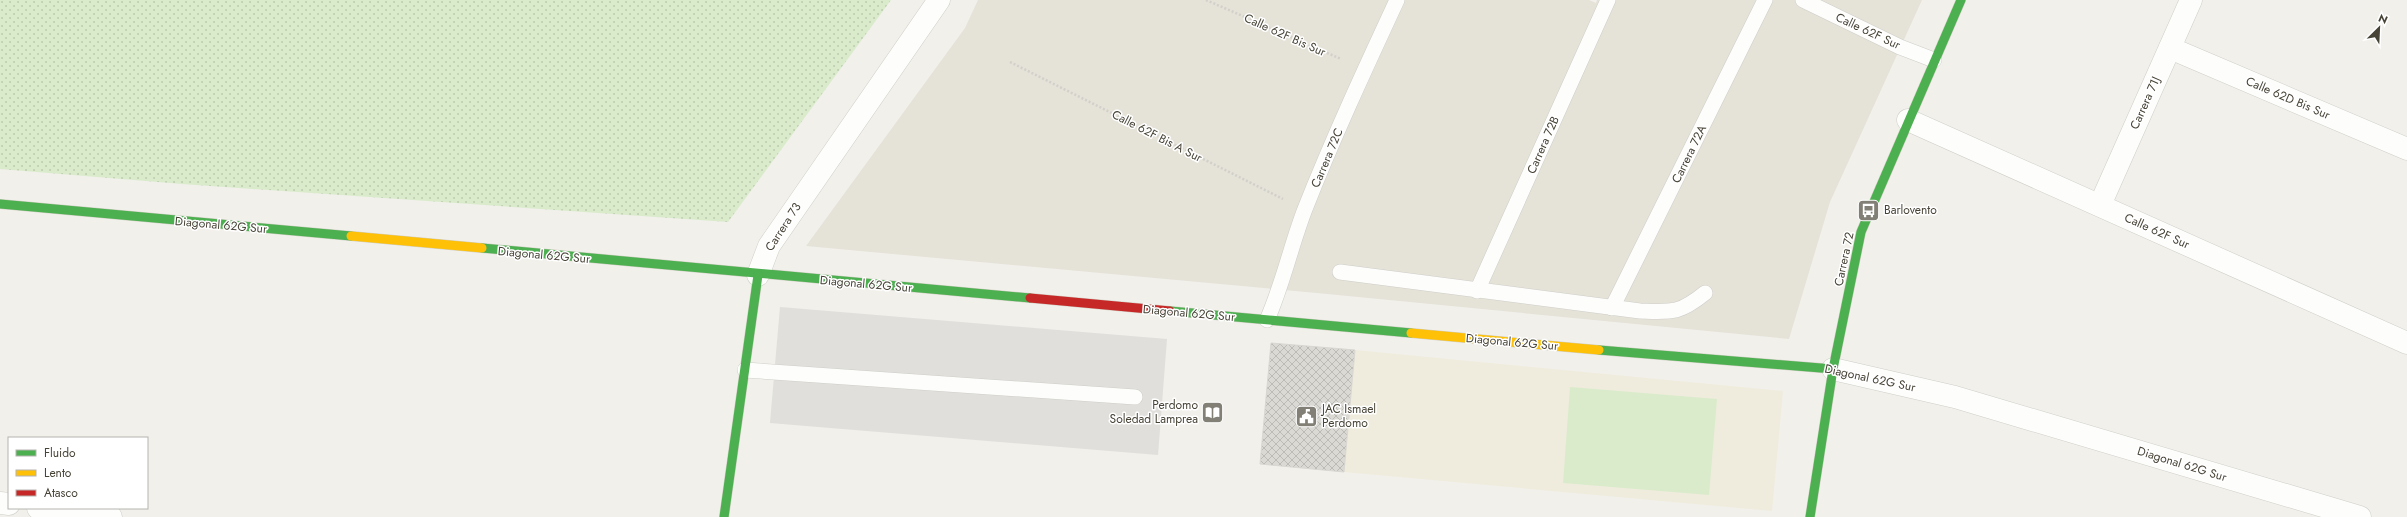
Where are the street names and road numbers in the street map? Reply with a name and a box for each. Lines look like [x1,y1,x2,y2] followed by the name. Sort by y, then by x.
[1833,8,1904,54] street label: Calle 62F Sur
[1241,9,1330,61] street label: Calle 62F Bis Sur
[2243,72,2334,124] street label: Calle 62D Bis Sur
[2125,74,2165,132] street label: Carrera 71J
[1109,105,1206,167] street label: Calle 62F Bis A Sur
[1522,113,1564,177] street label: Carrera 72B
[1667,122,1711,186] street label: Carrera 72A
[1306,125,1348,191] street label: Carrera 72C
[761,199,806,255] street label: Carrera 73
[2122,209,2193,254] street label: Calle 62F Sur
[174,212,269,238] street label: Diagonal 62G Sur
[1829,230,1859,288] street label: Carrera 72
[497,242,592,268] street label: Diagonal 62G Sur
[819,271,914,297] street label: Diagonal 62G Sur
[1142,300,1237,326] street label: Diagonal 62G Sur
[1465,329,1560,355] street label: Diagonal 62G Sur
[1823,360,1918,397] street label: Diagonal 62G Sur
[2135,442,2230,486] street label: Diagonal 62G Sur

